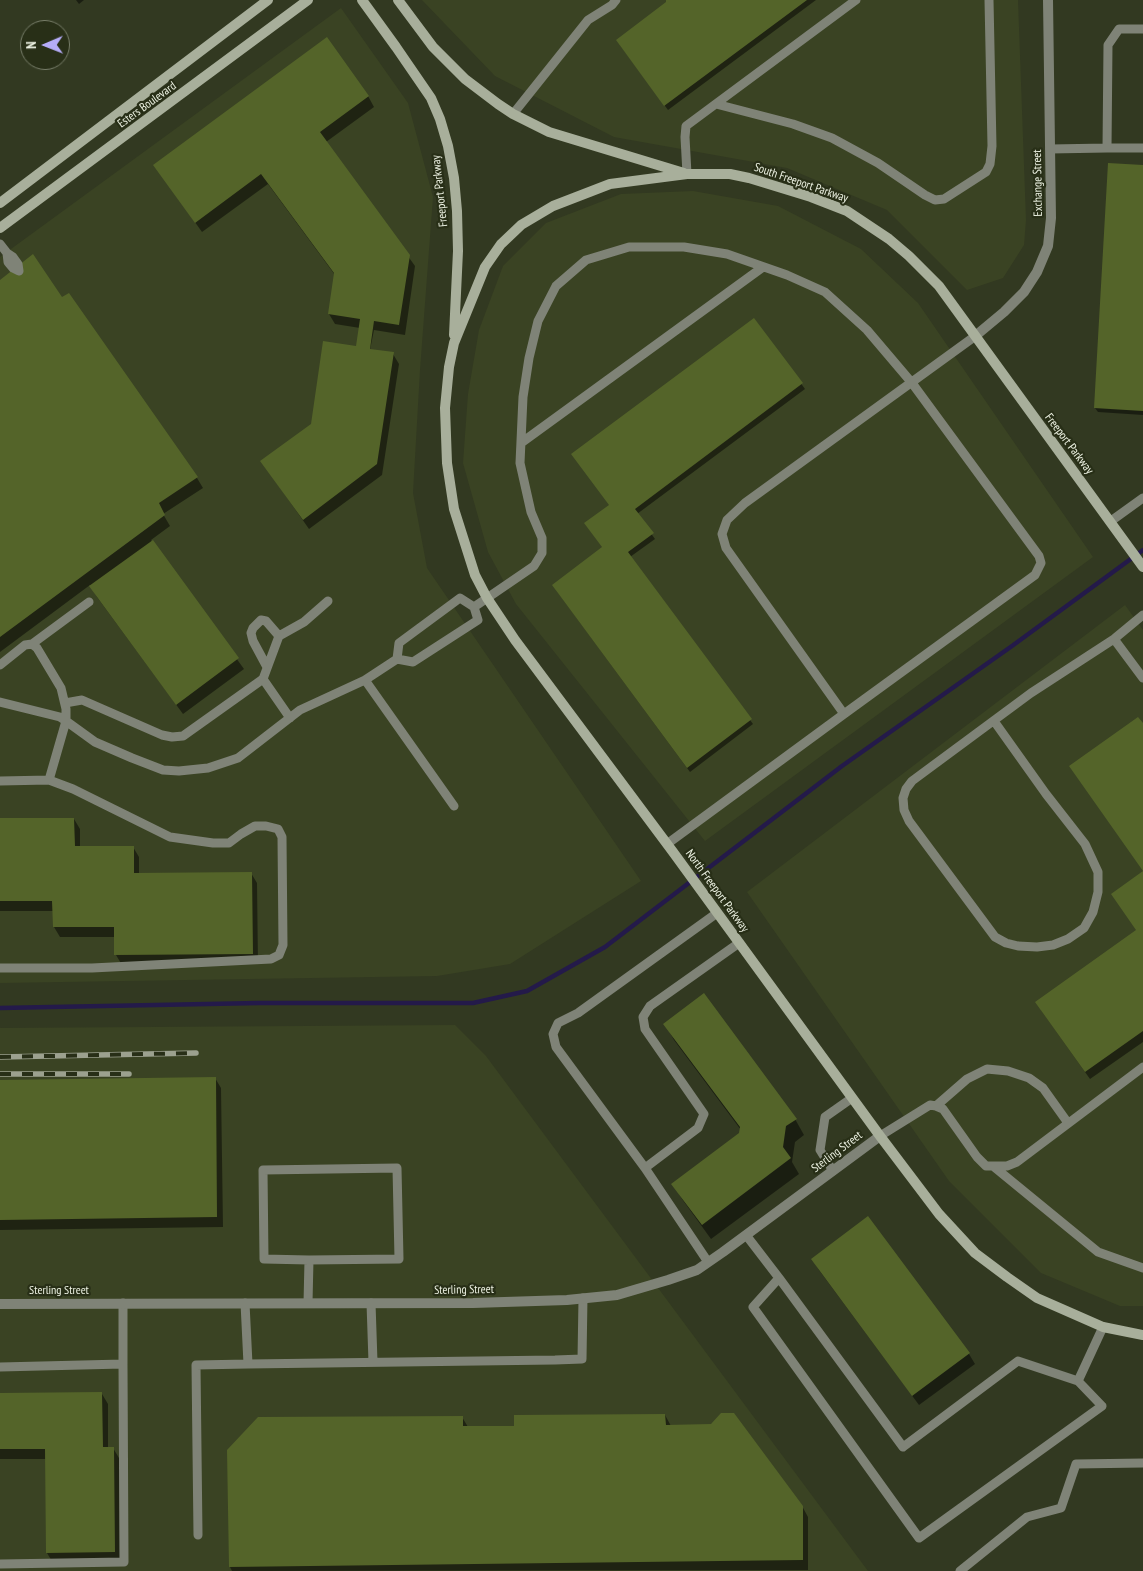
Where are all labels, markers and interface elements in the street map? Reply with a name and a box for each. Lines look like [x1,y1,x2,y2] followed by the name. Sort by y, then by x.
[20,20,70,70] north arrow
[22,41,40,49] text: N
[115,79,179,131] street label: Esters Boulevard
[1030,149,1046,217] street label: Exchange Street
[429,154,451,228] street label: Freeport Parkway
[752,160,850,206] street label: South Freeport Parkway
[1042,411,1096,477] street label: Freeport Parkway
[682,847,752,935] street label: North Freeport Parkway
[809,1128,865,1176] street label: Sterling Street
[434,1282,494,1298] street label: Sterling Street
[29,1284,89,1298] street label: Sterling Street

